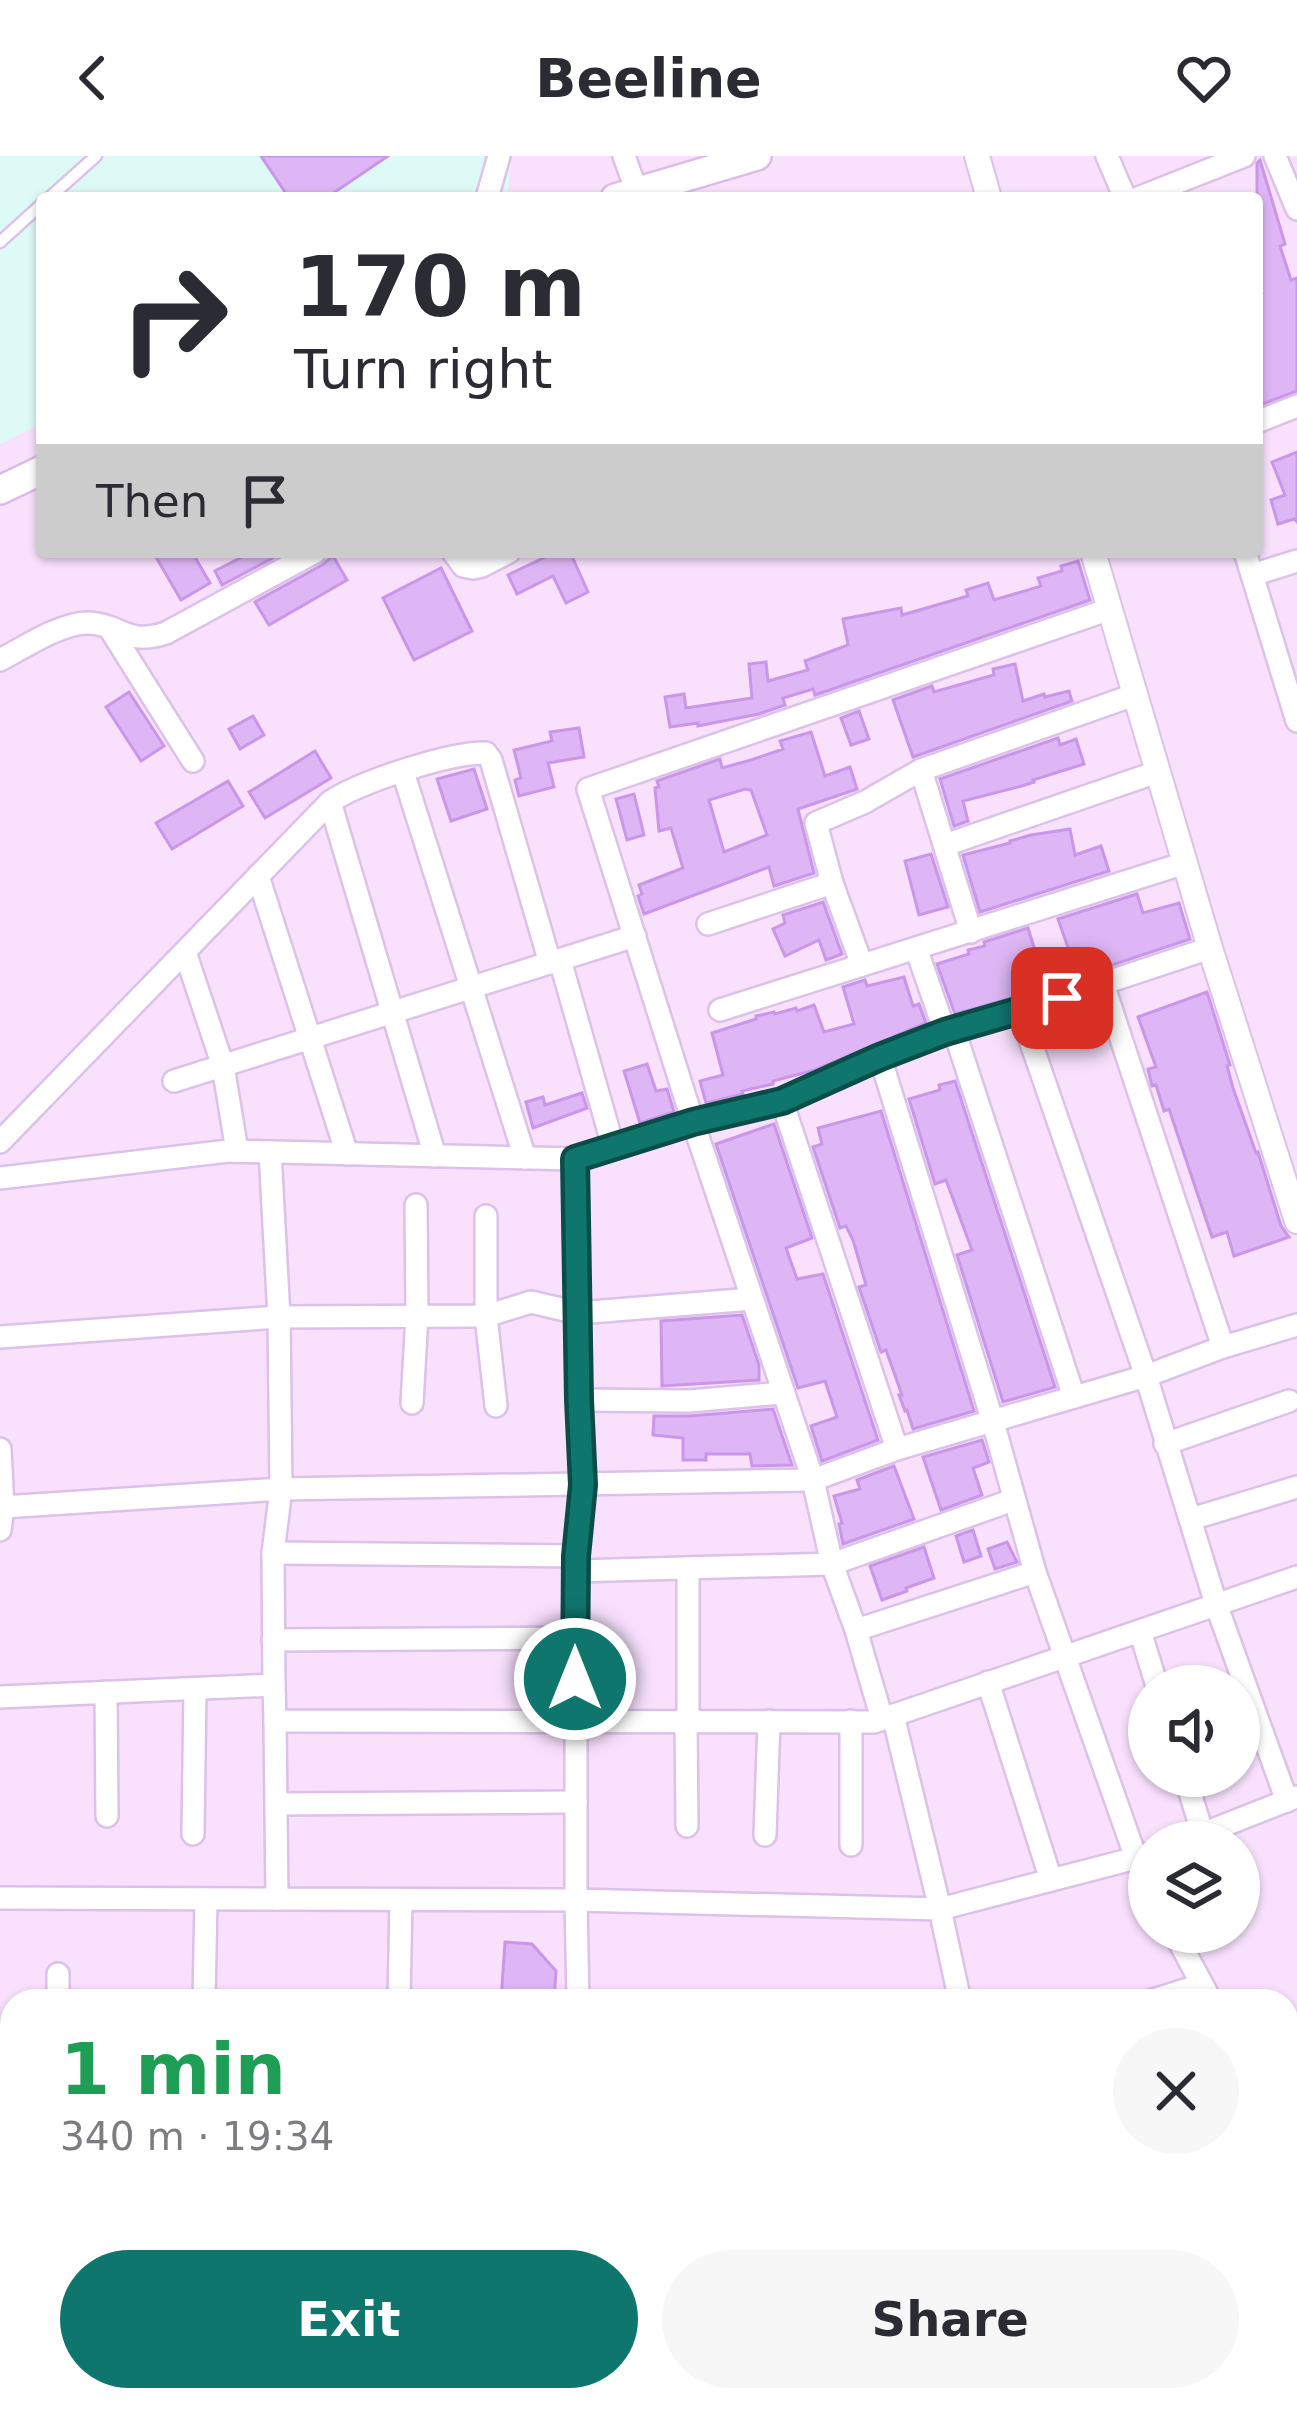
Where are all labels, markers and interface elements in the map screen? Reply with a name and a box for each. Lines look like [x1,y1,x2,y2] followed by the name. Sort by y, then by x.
[60,45,126,111] icon: back
[1171,45,1237,111] icon: heart
[535,47,762,110] text: Beeline
[294,238,586,336] text: 170 m
[96,240,252,396] icon: right
[294,338,553,401] text: Turn right
[232,468,298,534] icon: arrive
[96,475,208,528] text: Then
[1011,947,1113,1049] pin
[1029,965,1095,1031] icon: arrive
[512,1616,638,1742] position arrow
[1128,1665,1260,1953] map controls
[1128,1665,1260,1797] button: sound
[1128,1821,1260,1953] button: layers
[60,2027,286,2111] text: 1 min
[1113,2028,1239,2154] button: close
[60,2114,334,2159] text: 340 m · 19:34
[60,2250,638,2388] button: Exit
[662,2250,1239,2388] button: Share

